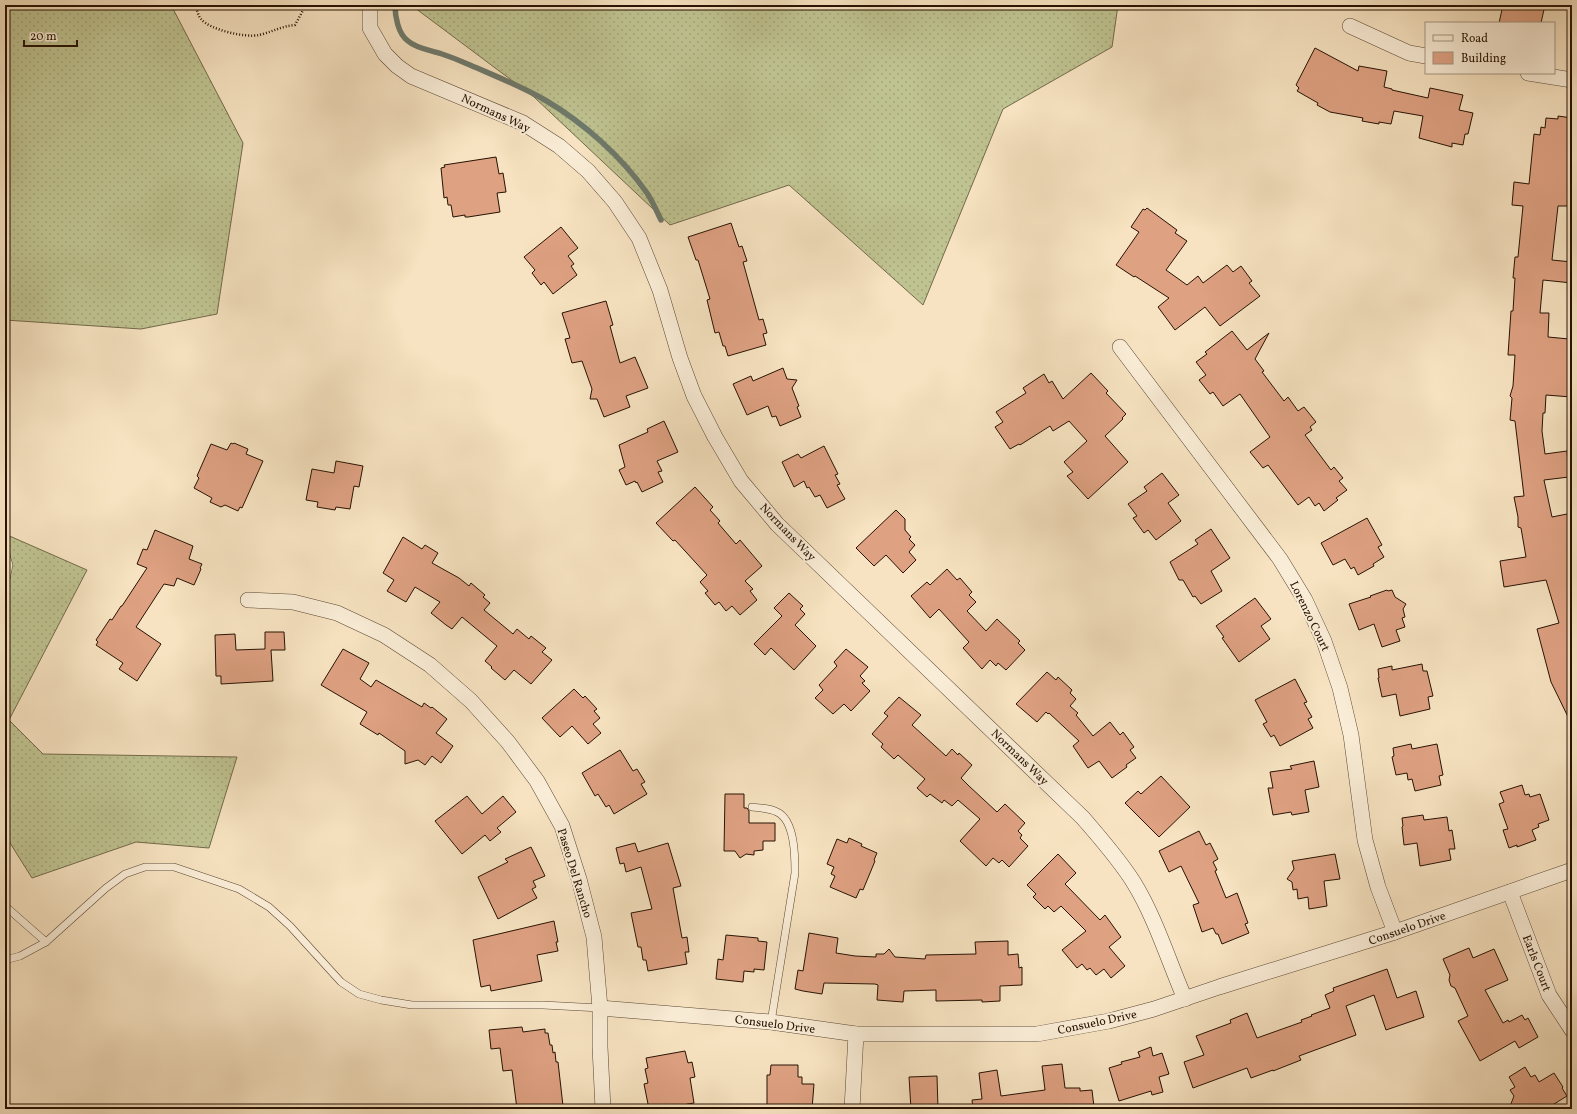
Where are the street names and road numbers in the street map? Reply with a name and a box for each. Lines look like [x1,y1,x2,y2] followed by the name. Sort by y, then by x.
[458,91,533,137] street label: Normans Way
[756,500,819,565] street label: Normans Way
[1285,579,1333,654] street label: Lorenzo Court
[987,726,1052,790] street label: Normans Way
[553,827,595,920] street label: Paseo Del Rancho
[1367,908,1448,950] street label: Consuelo Drive
[1518,933,1554,994] street label: Earls Court
[1056,1007,1139,1039] street label: Consuelo Drive
[734,1012,816,1038] street label: Consuelo Drive

